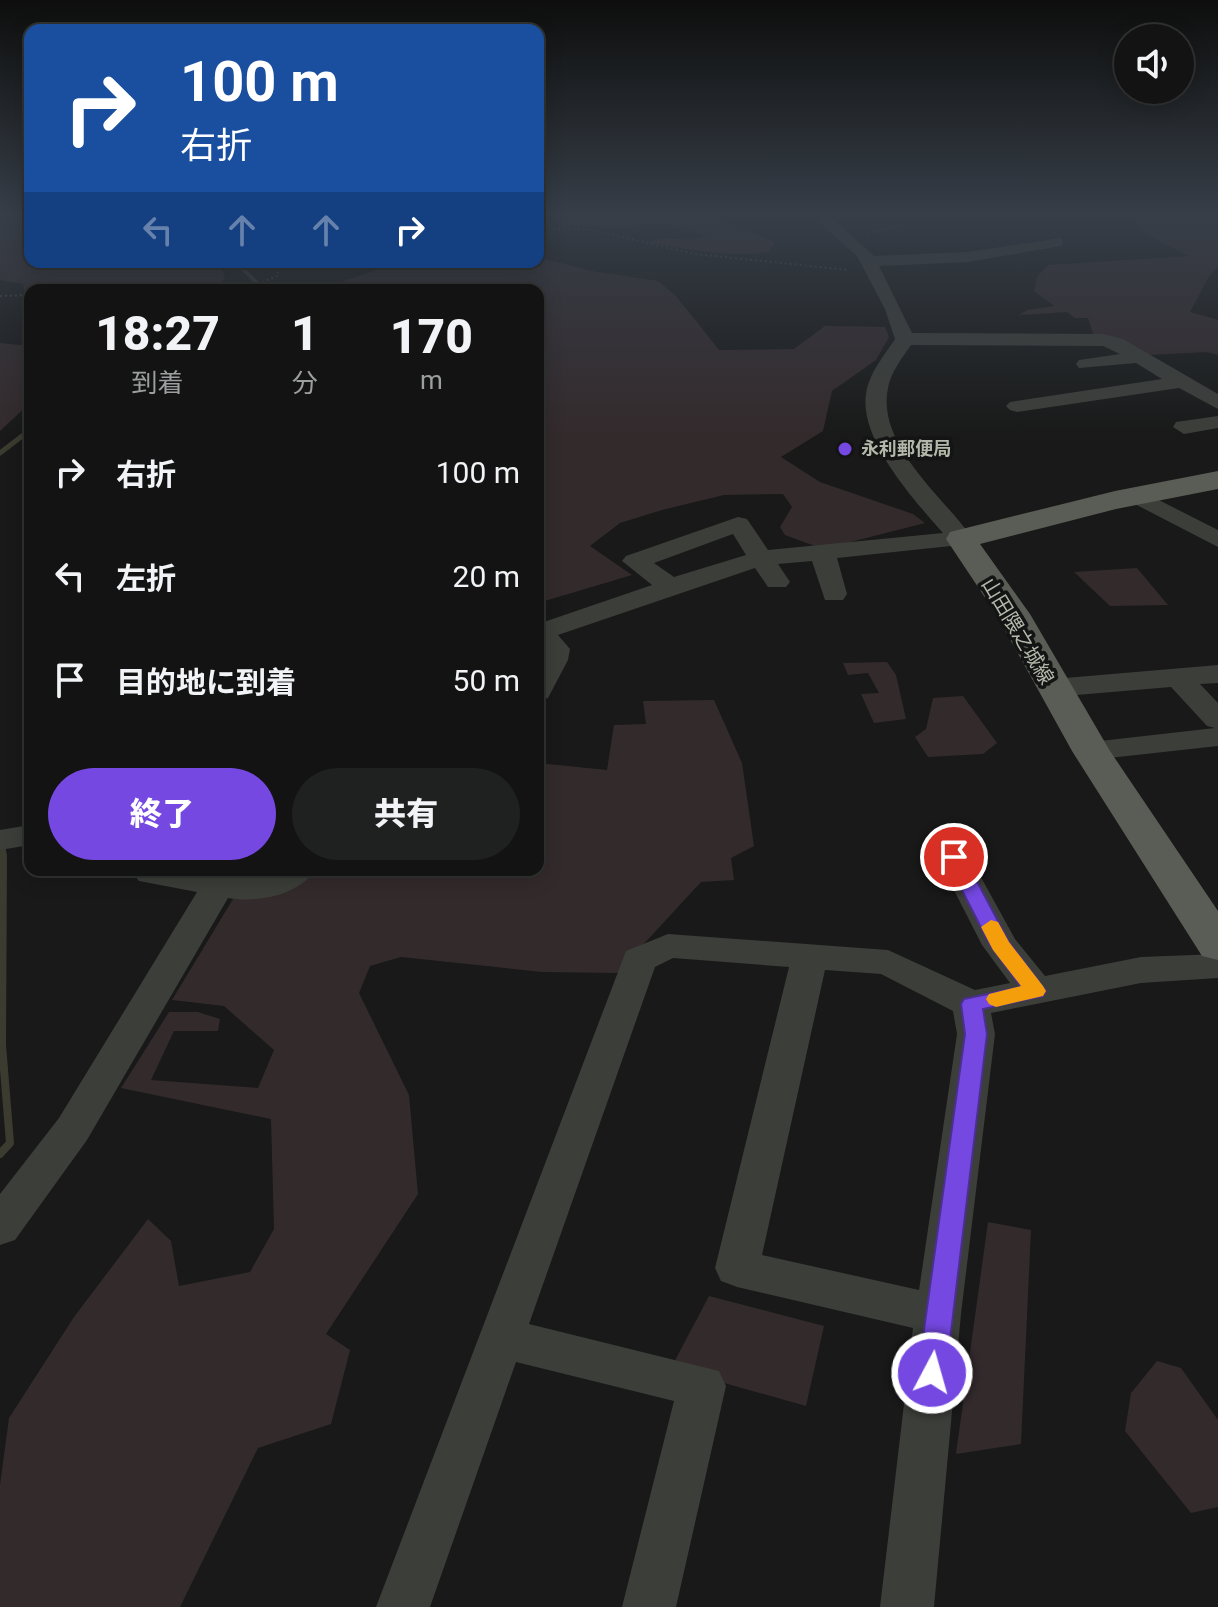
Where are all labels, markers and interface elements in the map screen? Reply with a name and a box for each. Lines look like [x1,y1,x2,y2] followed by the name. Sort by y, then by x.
[1114,24,1194,104] map controls
[1114,24,1194,104] button: sound
[180,49,339,115] text: 100 m
[48,56,152,160] icon: right
[180,125,252,167] text: 右折
[136,208,180,252] icon: left
[220,208,264,252] icon: ahead
[304,208,348,252] icon: ahead
[388,208,432,252] icon: right
[95,305,220,362] text: 18:27
[291,305,319,362] text: 1
[390,308,473,365] text: 170
[420,365,443,395] text: m
[131,368,183,398] text: 到着
[292,368,318,398] text: 分
[861,438,951,459] place label: 永利郵便局
[836,440,854,458] marker: 永利郵便局
[48,450,92,494] icon: right
[436,455,520,490] text: 100 m
[116,457,176,492] text: 右折
[48,554,92,598] icon: left
[453,559,520,594] text: 20 m
[116,561,176,596] text: 左折
[977,573,1059,689] street label: 山田隈之城線
[48,658,92,702] icon: arrive
[453,663,520,698] text: 50 m
[116,665,296,700] text: 目的地に到着
[48,768,276,860] button: 終了
[292,768,520,860] button: 共有
[920,823,988,891] pin
[932,835,976,879] icon: arrive
[890,1331,974,1415] position arrow

